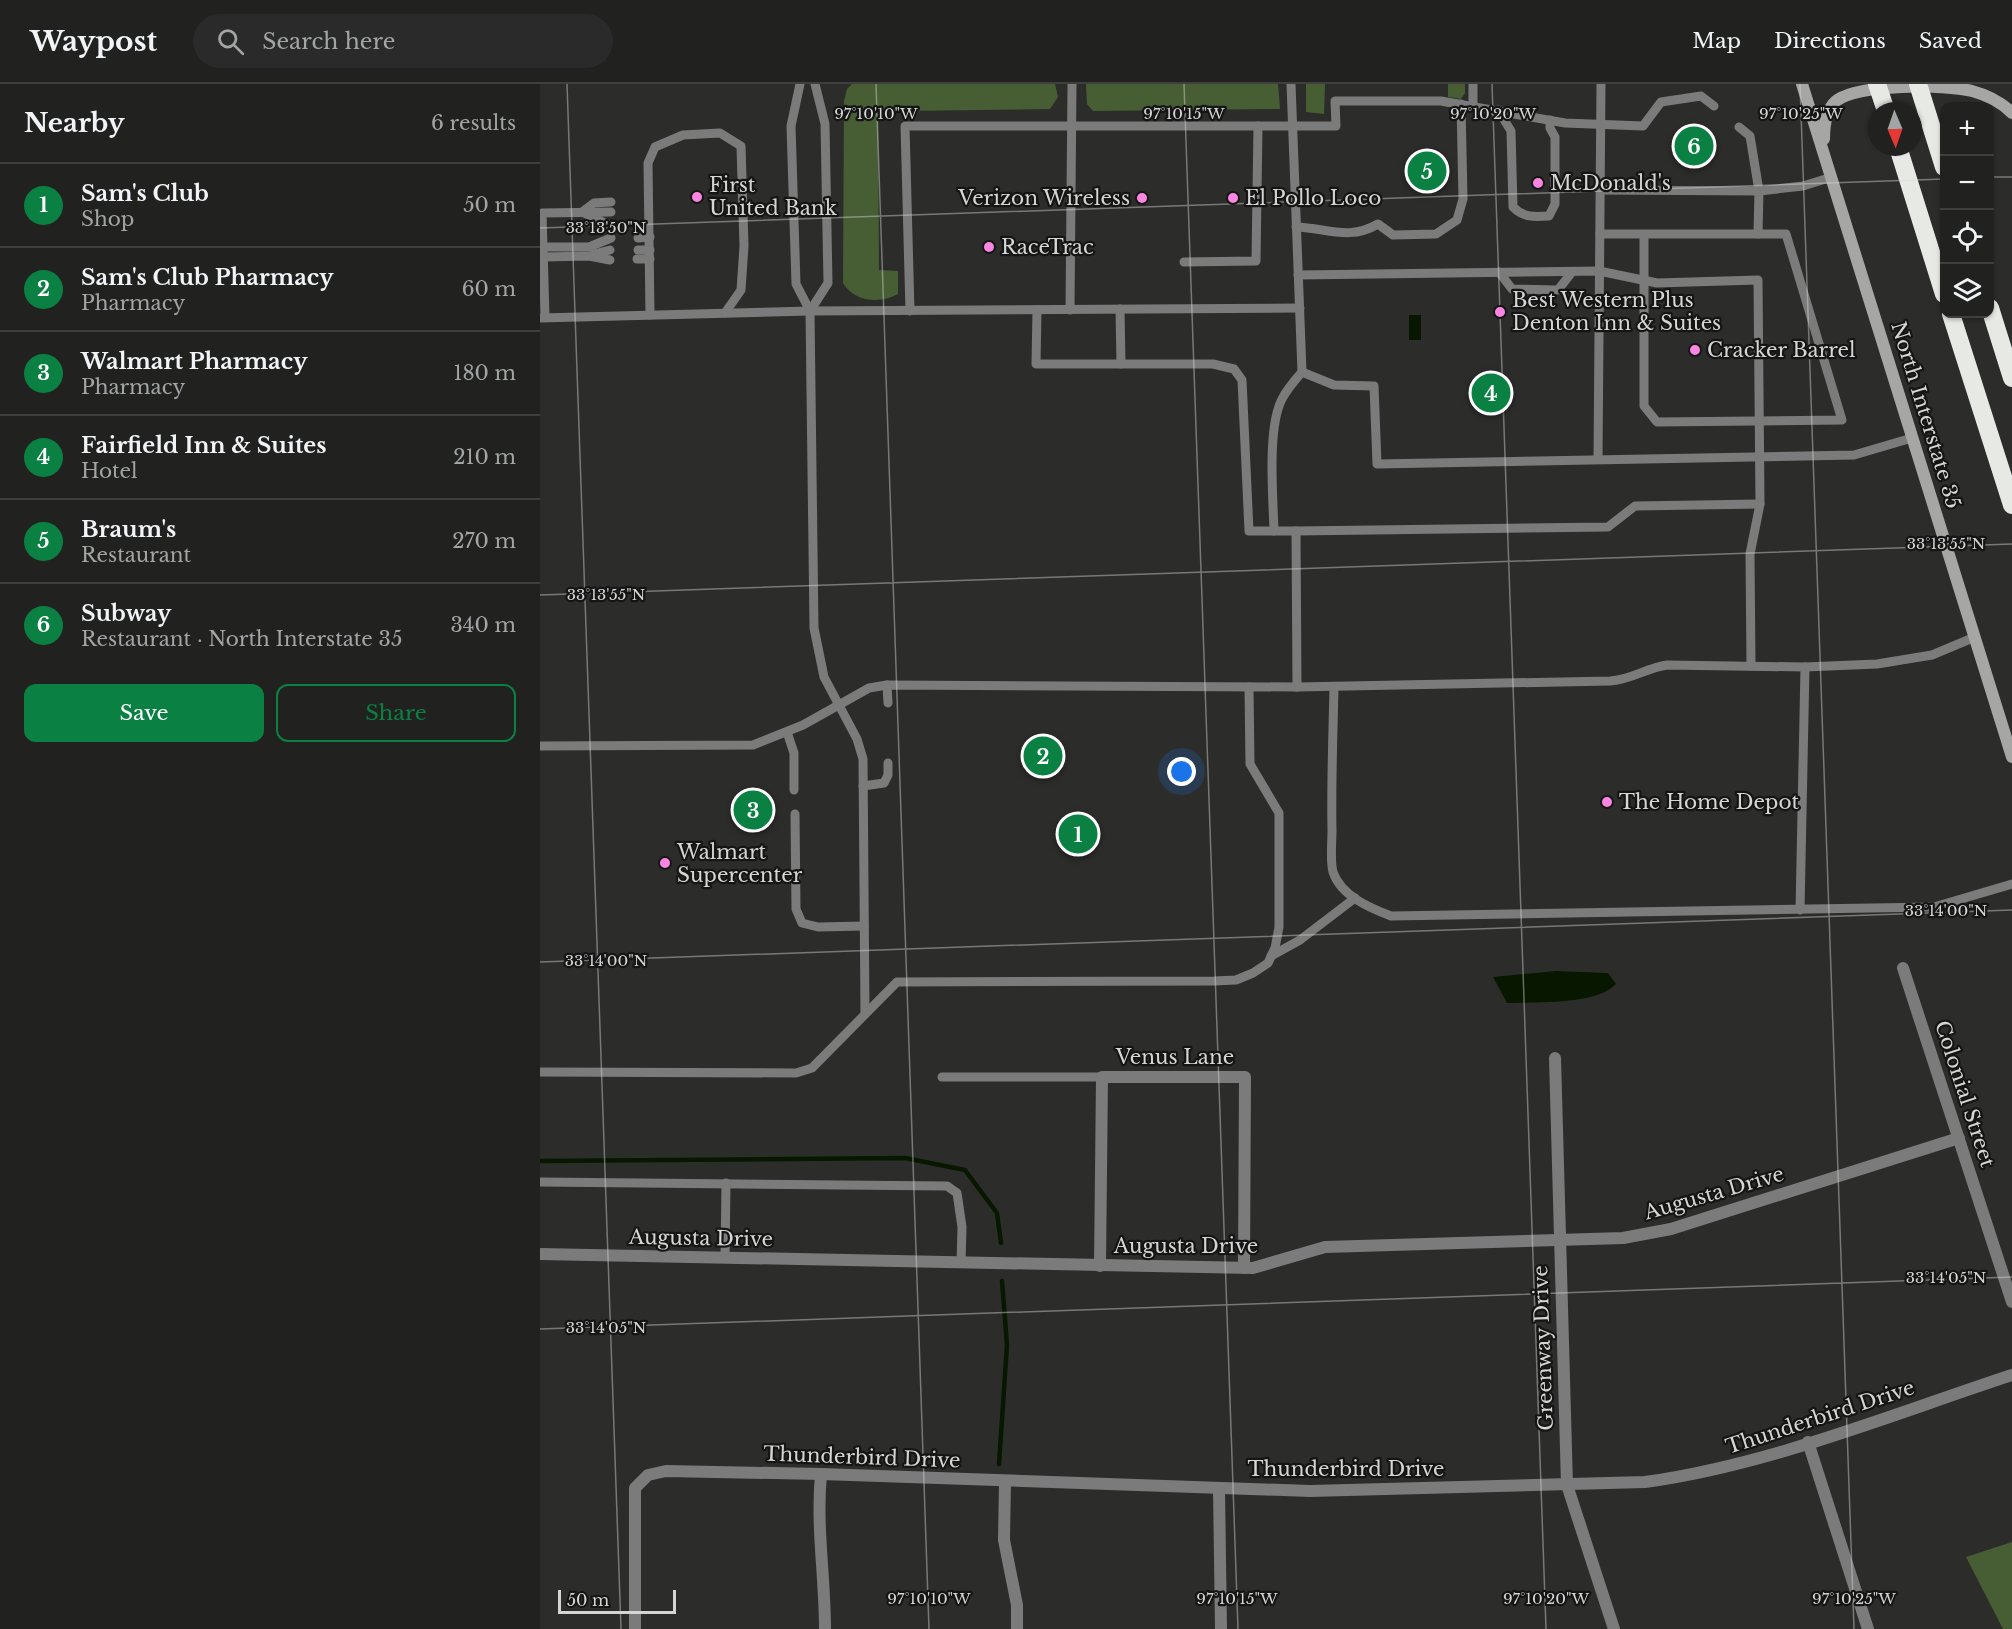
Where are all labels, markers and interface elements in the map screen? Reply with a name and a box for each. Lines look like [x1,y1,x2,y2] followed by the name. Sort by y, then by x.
[193,14,613,68] search box
[30,24,157,59] text: Waypost
[214,25,247,58] icon: search
[262,28,395,55] text: Search here
[1692,28,1741,54] text: Map
[1774,28,1886,54] text: Directions
[1919,28,1982,54] text: Saved
[1868,102,1922,156] north arrow
[1940,102,1994,318] map controls
[1940,102,1994,156] button: +
[834,104,918,123] text: 97°10'10"W
[1143,104,1225,123] text: 97°10'15"W
[1450,104,1536,123] text: 97°10'20"W
[1759,104,1843,123] text: 97°10'25"W
[24,107,125,139] text: Nearby
[431,111,516,135] text: 6 results
[1674,124,1714,168] pin: 6
[1408,148,1446,194] pin: 5
[1940,156,1994,210] button: −
[1550,171,1671,195] place label: McDonald's
[709,173,838,220] place label: First United Bank
[1531,176,1545,190] marker: McDonald's
[81,180,209,207] text: Sam's Club
[957,186,1130,210] place label: Verizon Wireless
[1245,186,1381,210] place label: El Pollo Loco
[690,190,704,204] marker: First United Bank
[1135,191,1149,205] marker: Verizon Wireless
[1226,191,1240,205] marker: El Pollo Loco
[39,193,48,217] text: 1
[463,193,516,217] text: 50 m
[81,207,134,231] text: Shop
[1940,210,1994,264] button: locate
[566,218,646,237] text: 33°13'50"N
[1001,235,1094,259] place label: RaceTrac
[982,240,996,254] marker: RaceTrac
[81,264,333,291] text: Sam's Club Pharmacy
[1940,264,1994,318] button: layers
[37,277,50,301] text: 2
[462,277,516,301] text: 60 m
[1512,288,1721,335] place label: Best Western Plus Denton Inn & Suites
[81,291,185,315] text: Pharmacy
[1493,305,1507,319] marker: Best Western Plus Denton Inn & Suites
[1886,319,1966,511] street label: North Interstate 35
[1707,338,1855,362] place label: Cracker Barrel
[1688,343,1702,357] marker: Cracker Barrel
[81,348,307,375] text: Walmart Pharmacy
[37,361,50,385] text: 3
[453,361,516,385] text: 180 m
[1472,370,1510,416] pin: 4
[81,375,185,399] text: Pharmacy
[81,432,326,459] text: Fairfield Inn & Suites
[37,445,50,469] text: 4
[453,445,516,469] text: 210 m
[81,459,138,483] text: Hotel
[81,516,176,543] text: Braum's
[38,529,49,553] text: 5
[452,529,516,553] text: 270 m
[1907,534,1985,553] text: 33°13'55"N
[81,543,191,567] text: Restaurant
[567,585,645,604] text: 33°13'55"N
[81,600,171,627] text: Subway
[37,613,50,637] text: 6
[451,613,516,637] text: 340 m
[81,627,402,651] text: Restaurant · North Interstate 35
[24,684,264,742] button: Save
[276,684,516,742] button: Share
[1024,734,1062,778] pin: 2
[1167,757,1196,786] your location
[734,788,772,832] pin: 3
[1619,790,1800,814] place label: The Home Depot
[1600,795,1614,809] marker: The Home Depot
[1058,812,1098,856] pin: 1
[676,840,803,887] place label: Walmart Supercenter
[658,856,672,870] marker: Walmart Supercenter
[1905,901,1987,920] text: 33°14'00"N
[565,951,647,970] text: 33°14'00"N
[1930,1018,2000,1171] street label: Colonial Street
[1115,1045,1234,1069] street label: Venus Lane
[1640,1162,1787,1225] street label: Augusta Drive
[628,1225,773,1251] street label: Augusta Drive
[1113,1234,1258,1258] street label: Augusta Drive
[1528,1265,1558,1431] street label: Greenway Drive
[1906,1268,1986,1287] text: 33°14'05"N
[566,1318,646,1337] text: 33°14'05"N
[1723,1375,1917,1459] street label: Thunderbird Drive
[763,1442,961,1472] street label: Thunderbird Drive
[1247,1457,1445,1481] street label: Thunderbird Drive
[558,1587,676,1614] scale bar
[887,1589,971,1608] text: 97°10'10"W
[1196,1589,1278,1608] text: 97°10'15"W
[1503,1589,1589,1608] text: 97°10'20"W
[1812,1589,1896,1608] text: 97°10'25"W
[567,1590,609,1610] text: 50 m

